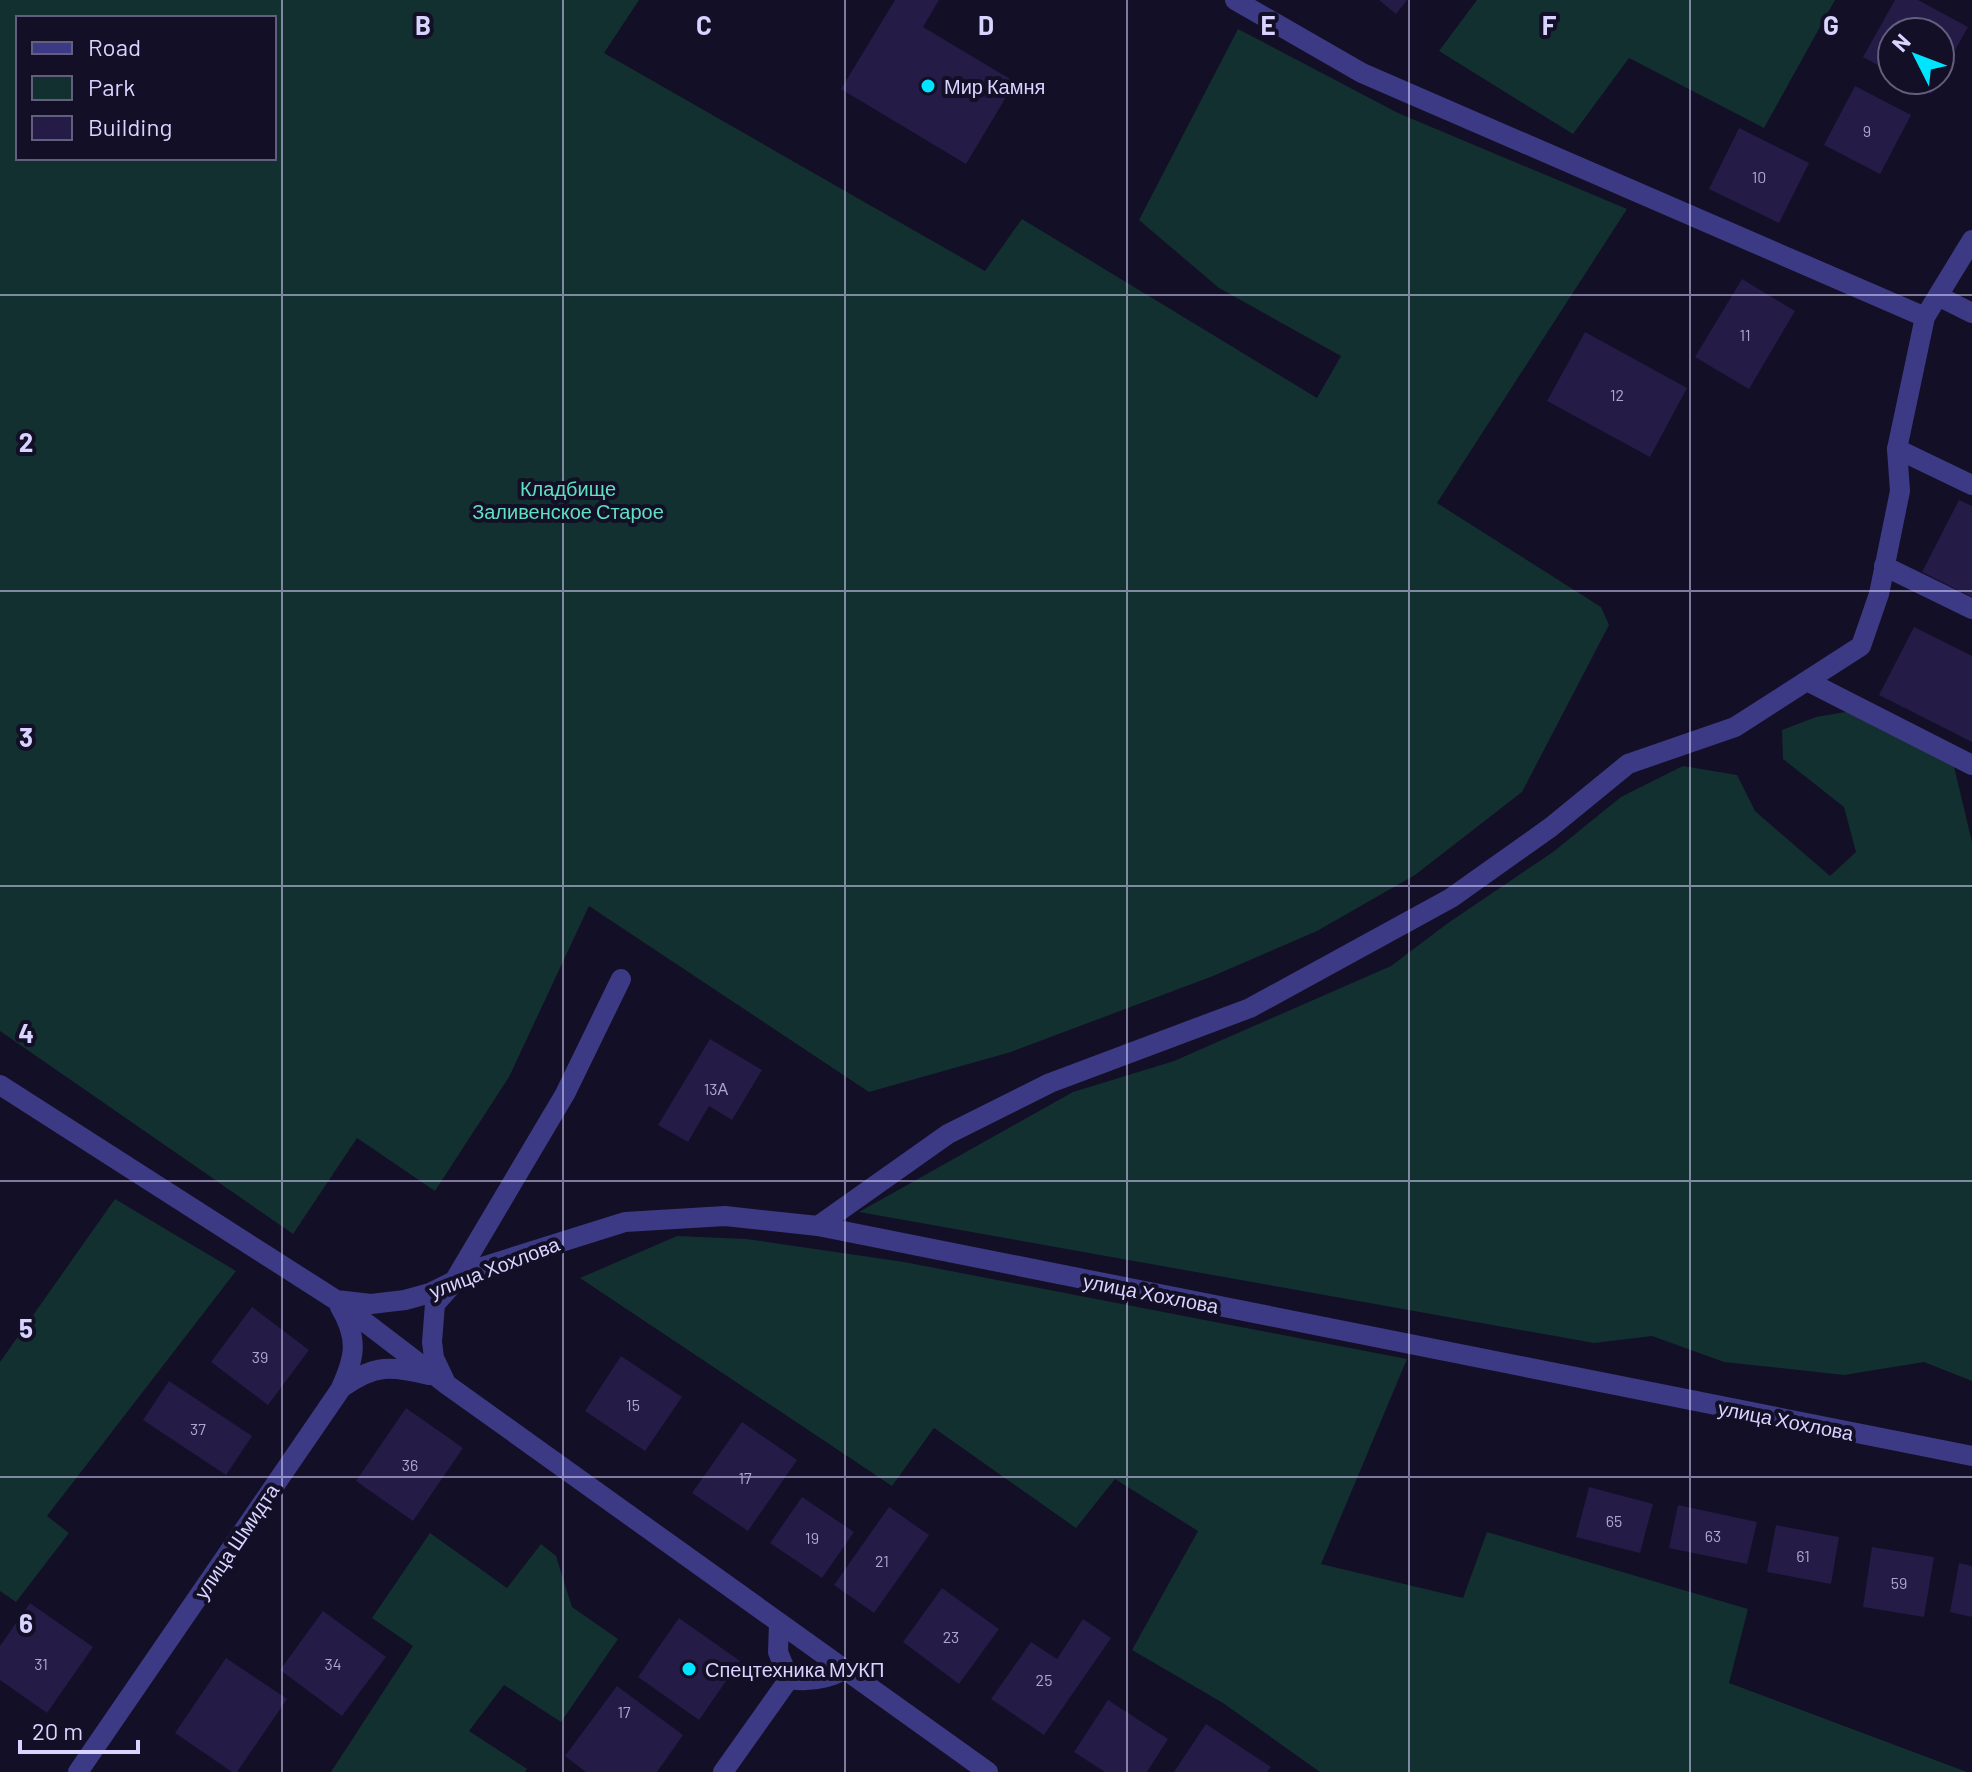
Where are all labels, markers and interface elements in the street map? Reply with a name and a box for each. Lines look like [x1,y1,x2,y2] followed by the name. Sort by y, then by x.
[415,9,431,40] text: B
[696,9,712,40] text: C
[978,9,994,40] text: D
[1260,9,1276,40] text: E
[1542,9,1557,40] text: F
[1823,9,1839,40] text: G
[16,16,276,160] legend
[1876,16,1956,96] north arrow
[1886,28,1915,56] text: N
[88,32,141,61] text: Road
[88,72,135,101] text: Park
[944,74,1045,98] place label: Мир Камня
[919,77,937,95] marker: Мир Камня
[88,112,172,141] text: Building
[1863,121,1871,140] house number: 9
[1752,167,1766,186] house number: 10
[1739,325,1751,344] house number: 11
[1610,385,1624,404] house number: 12
[19,426,33,457] text: 2
[472,476,664,523] park label: Кладбище Заливенское Старое
[19,721,33,752] text: 3
[18,1017,34,1048] text: 4
[704,1079,729,1098] house number: 13А
[425,1231,563,1303] street label: улица Хохлова
[1081,1268,1222,1318] street label: улица Хохлова
[19,1312,33,1343] text: 5
[252,1347,268,1366] house number: 39
[626,1395,640,1414] house number: 15
[1716,1395,1857,1445] street label: улица Хохлова
[190,1419,206,1438] house number: 37
[402,1455,418,1474] house number: 36
[738,1468,752,1487] house number: 17
[189,1478,284,1603] street label: улица Шмидта
[1606,1511,1622,1530] house number: 65
[1705,1526,1721,1545] house number: 63
[805,1528,819,1547] house number: 19
[1796,1546,1810,1565] house number: 61
[875,1551,889,1570] house number: 21
[1891,1573,1907,1592] house number: 59
[19,1607,33,1638] text: 6
[943,1627,959,1646] house number: 23
[34,1654,48,1673] house number: 31
[324,1654,342,1673] house number: 34
[705,1657,884,1681] place label: Спецтехника МУКП
[680,1660,698,1678] marker: Спецтехника МУКП
[1036,1670,1052,1689] house number: 25
[617,1702,631,1721] house number: 17
[20,1704,138,1754] scale bar
[32,1716,83,1745] text: 20 m

